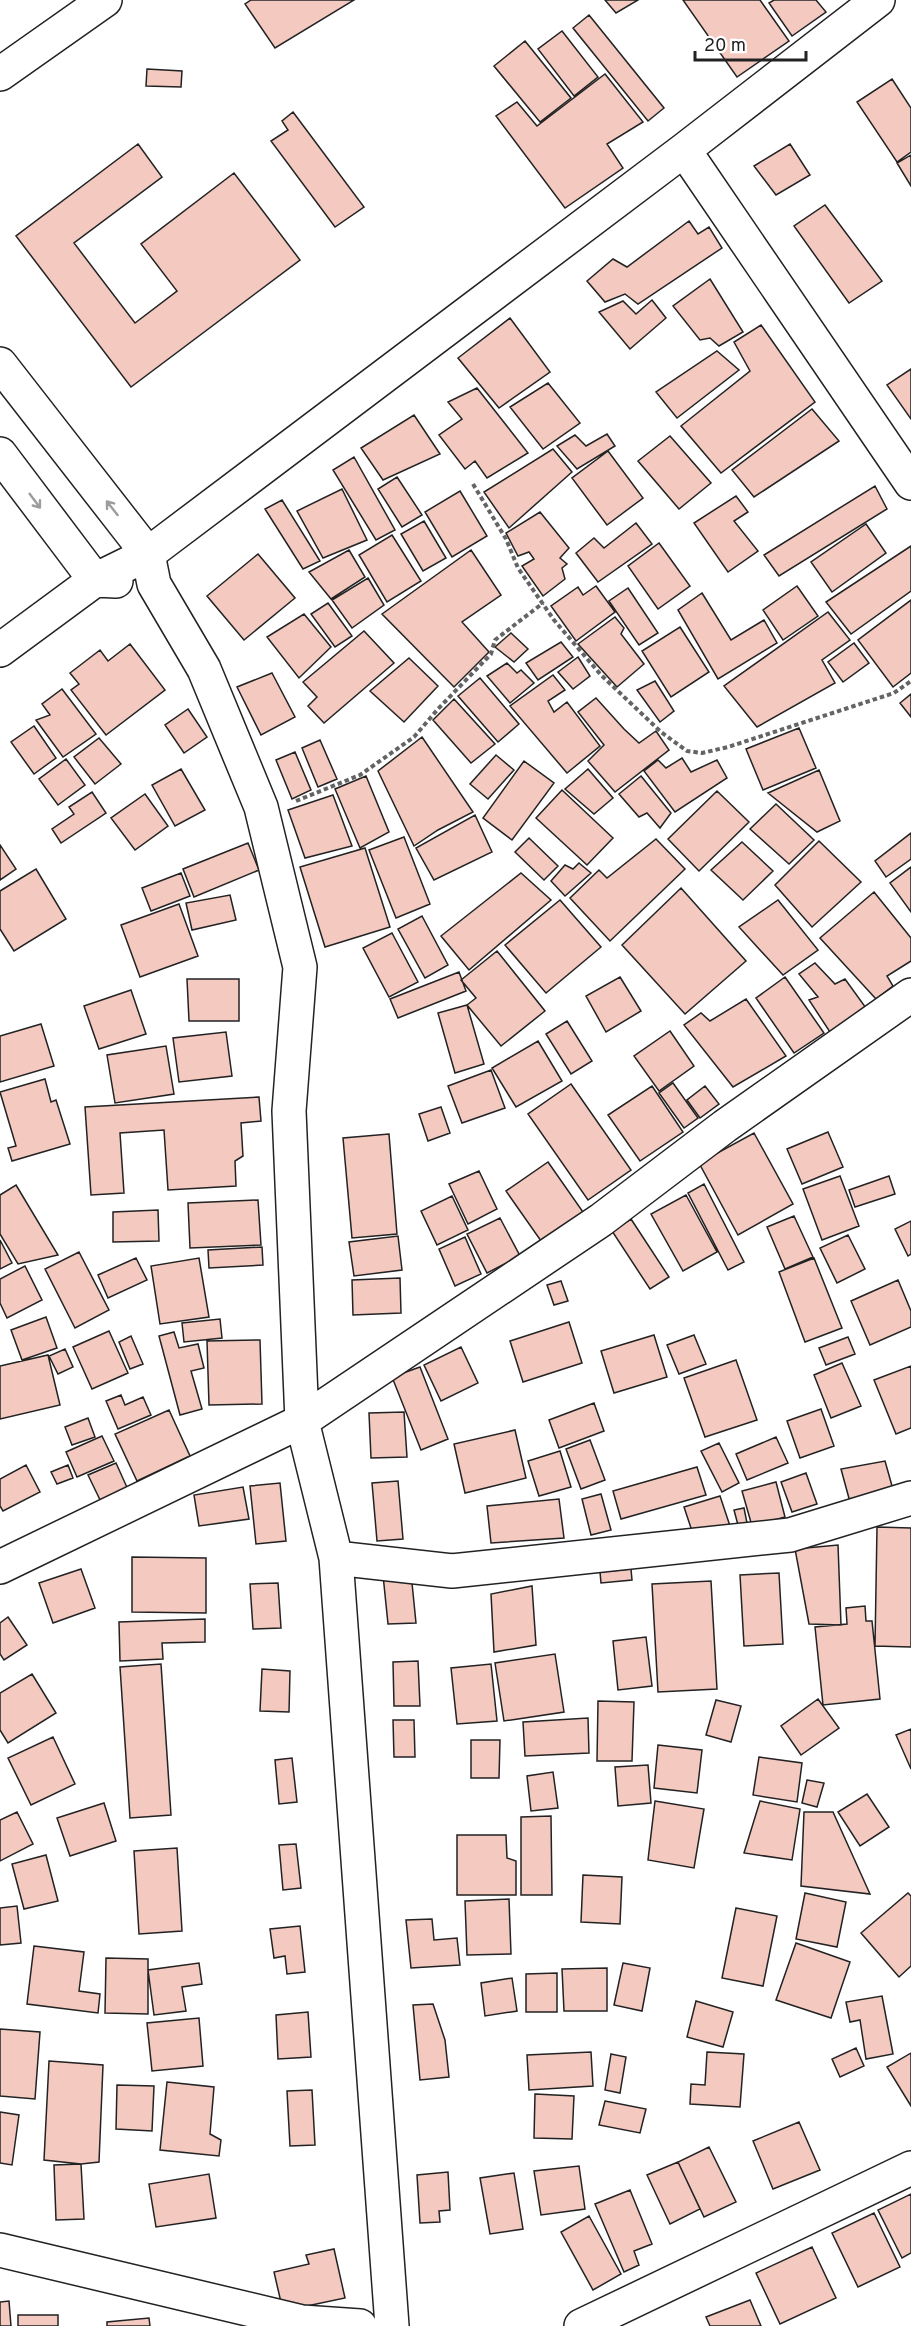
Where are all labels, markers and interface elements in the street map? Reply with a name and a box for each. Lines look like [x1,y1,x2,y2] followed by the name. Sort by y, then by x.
[695,24,806,62] scale bar
[704,35,746,58] text: 20 m
[29,492,42,508] one-way arrow
[106,500,119,516] one-way arrow

